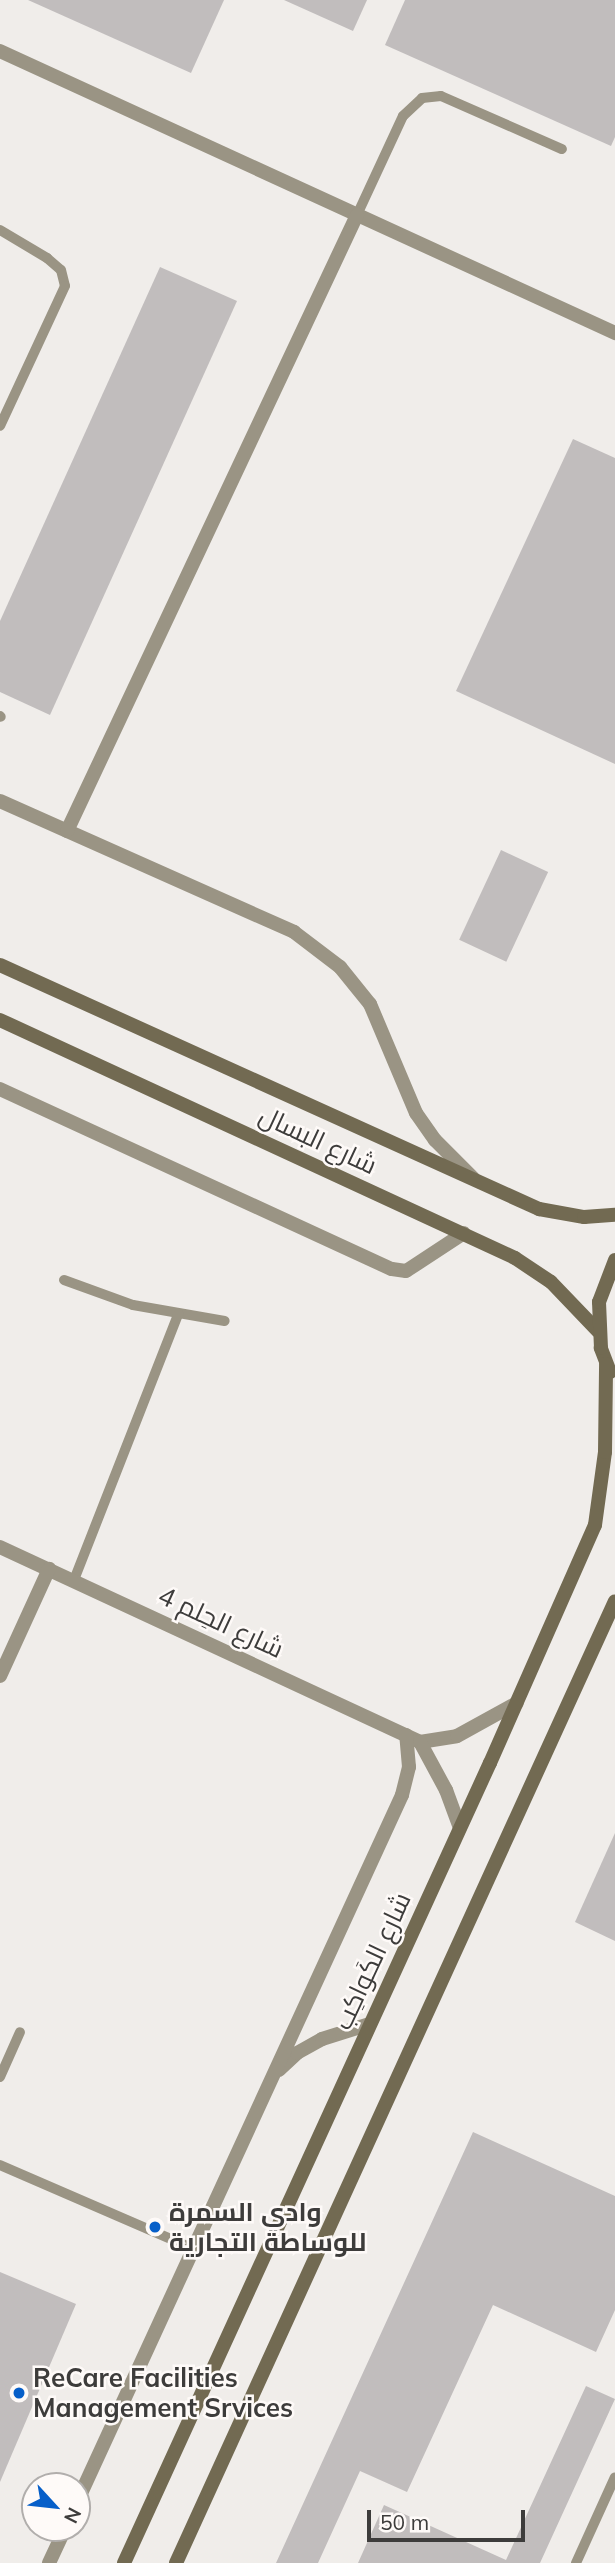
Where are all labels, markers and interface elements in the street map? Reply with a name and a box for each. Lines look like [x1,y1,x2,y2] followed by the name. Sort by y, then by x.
[254,1099,382,1181] street label: شارع البسال
[153,1579,289,1665] street label: شارع الحِلم 4
[327,1887,417,2035] street label: شارع الكَواكِب
[169,2196,366,2258] place label: وادي السمرة للوساطة التجارية
[147,2219,163,2235] marker: وادي السمرة للوساطة التجارية
[33,2362,293,2424] place label: ReCare Facilities Management Srvices
[11,2385,27,2401] marker: ReCare Facilities Management Srvices
[21,2472,91,2542] north arrow
[370,2496,528,2540] scale bar
[59,2504,87,2527] text: N
[380,2509,429,2535] text: 50 m

